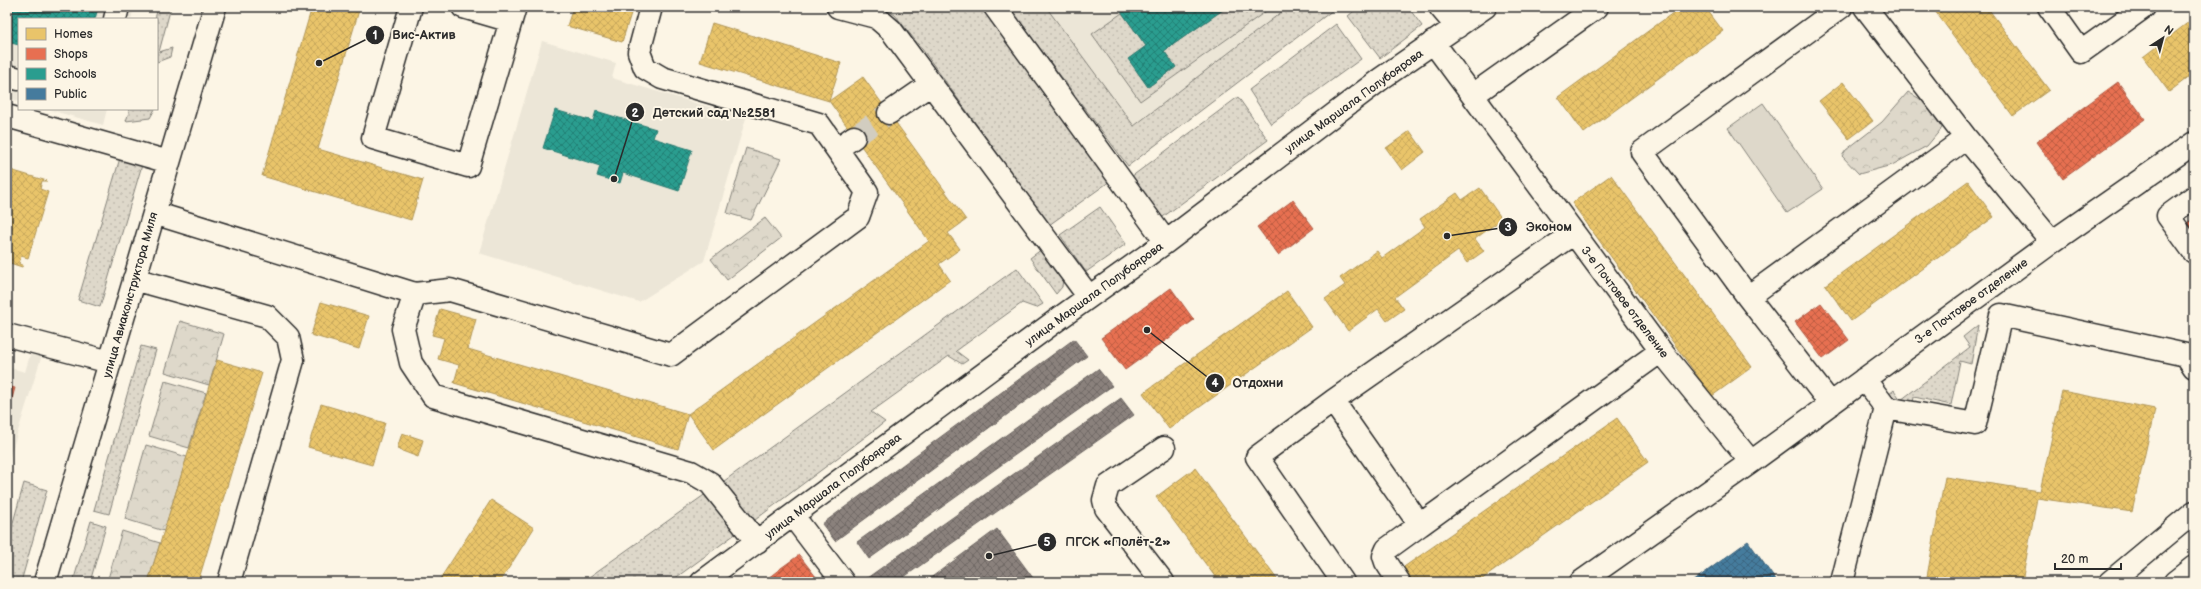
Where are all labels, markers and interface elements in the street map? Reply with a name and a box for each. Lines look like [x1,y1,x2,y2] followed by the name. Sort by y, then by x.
[18,18,158,110] legend
[2143,18,2183,58] north arrow
[365,22,464,47] callout: Вис-Актив
[2161,23,2176,38] text: N
[54,27,93,42] text: Homes
[392,27,456,43] text: Вис-Актив
[372,28,378,43] text: 1
[1282,46,1426,157] street label: улица Маршала Полубоярова
[54,47,88,62] text: Shops
[54,67,97,82] text: Schools
[54,87,87,102] text: Public
[625,100,784,125] callout: Детский сад №2581
[653,105,775,121] text: Детский сад №2581
[631,106,639,121] text: 2
[100,210,161,380] street label: улица Авиаконструктора Миля
[1498,214,1580,239] callout: Эконом
[1526,219,1572,235] text: Эконом
[1504,220,1512,235] text: 3
[1022,239,1166,350] street label: улица Маршала Полубоярова
[1578,243,1672,362] street label: 3-е Почтовое отделение
[1912,255,2031,348] street label: 3-е Почтовое отделение
[1205,370,1291,395] callout: Отдохни
[1233,375,1283,391] text: Отдохни
[1211,376,1219,391] text: 4
[762,430,905,543] street label: улица Маршала Полубоярова
[1037,529,1179,554] callout: ПГСК «Полёт-2»
[1065,534,1171,550] text: ПГСК «Полёт-2»
[1044,535,1051,550] text: 5
[2055,545,2121,571] scale bar
[2061,552,2088,567] text: 20 m

